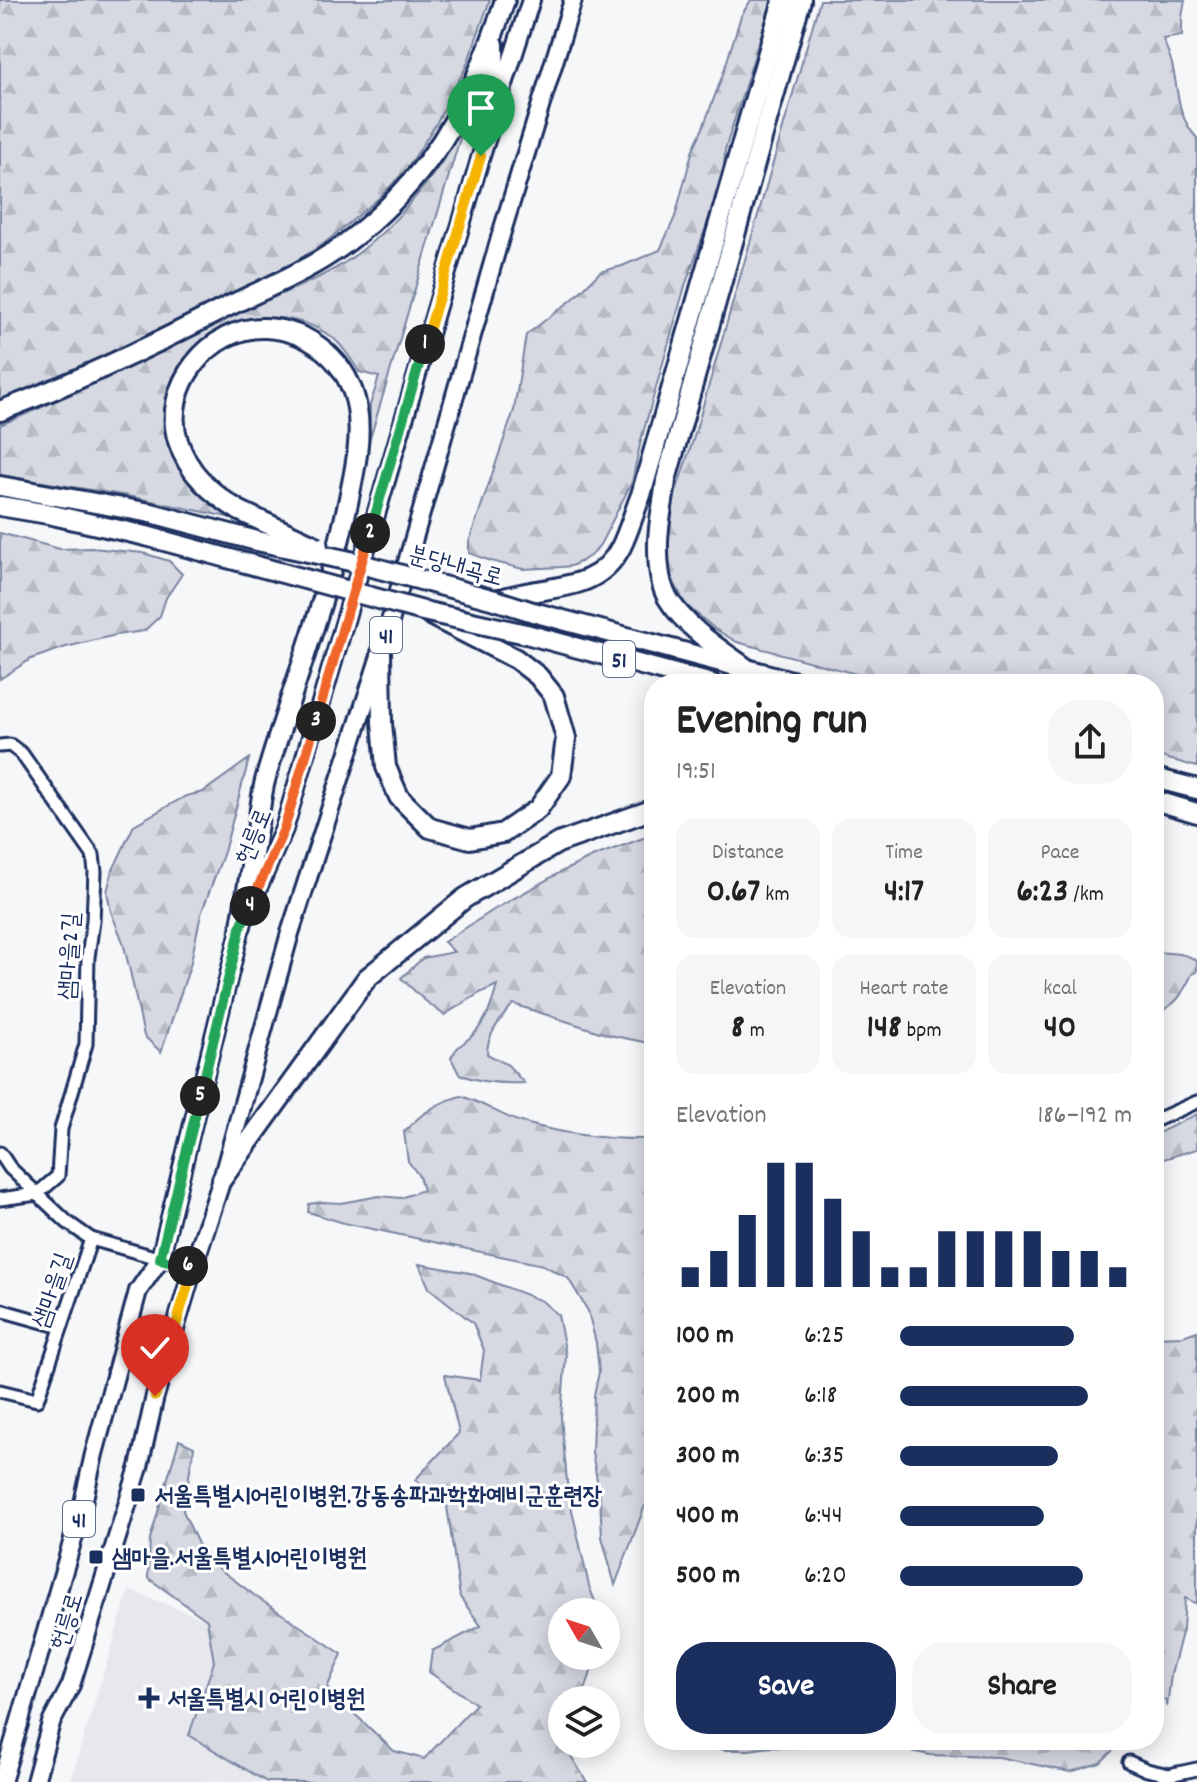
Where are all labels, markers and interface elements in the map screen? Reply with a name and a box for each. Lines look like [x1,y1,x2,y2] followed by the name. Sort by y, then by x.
[447,74,515,156] pin
[459,86,503,130] icon: arrive
[405,324,445,364] pin: 1
[423,328,427,359] text: 1
[350,513,390,553] pin: 2
[365,517,375,548] text: 2
[404,539,506,597] street label: 분당내곡로
[370,617,402,653] road number: 41
[603,641,635,677] road number: 51
[676,692,867,755] text: Evening run
[1048,700,1132,784] button: share
[296,701,336,741] pin: 3
[311,705,321,736] text: 3
[676,754,716,791] text: 19:51
[229,804,282,870] street label: 헌릉로
[712,838,784,869] text: Distance
[885,838,923,869] text: Time
[1041,838,1079,869] text: Pace
[706,869,760,918] text: 0.67
[884,869,924,918] text: 4:17
[1016,869,1068,918] text: 6:23
[760,880,790,911] text: km
[1068,880,1104,911] text: /km
[230,886,270,926] pin: 4
[245,890,255,921] text: 4
[52,911,90,1001] street label: 샘마을2길
[710,974,786,1005] text: Elevation
[860,974,948,1005] text: Heart rate
[1043,974,1077,1005] text: kcal
[731,1005,745,1054] text: 8
[866,1005,902,1054] text: 148
[1044,1005,1076,1054] text: 40
[745,1016,765,1047] text: m
[902,1016,942,1047] text: bpm
[180,1076,220,1116] pin: 5
[195,1080,205,1111] text: 5
[676,1098,766,1135] text: Elevation
[1037,1098,1132,1135] text: 186–192 m
[168,1246,208,1286] pin: 6
[25,1249,82,1333] street label: 샘마을길
[183,1250,193,1281] text: 6
[121,1314,189,1396] pin
[676,1318,734,1355] text: 100 m
[804,1318,844,1355] text: 6:25
[133,1326,177,1370] icon: check
[676,1378,740,1415] text: 200 m
[804,1378,837,1415] text: 6:18
[676,1438,740,1475] text: 300 m
[804,1438,845,1475] text: 6:35
[154,1481,603,1515] place label: 서울특별시어린이병원.강동송파과학화예비군훈련장
[129,1486,147,1504] marker: 서울특별시어린이병원.강동송파과학화예비군훈련장
[676,1498,739,1535] text: 400 m
[804,1498,843,1535] text: 6:44
[63,1501,95,1537] road number: 41
[111,1543,367,1577] place label: 샘마을.서울특별시어린이병원
[87,1548,105,1566] marker: 샘마을.서울특별시어린이병원
[676,1558,740,1595] text: 500 m
[804,1558,847,1595] text: 6:20
[44,1589,94,1655] street label: 헌릉로
[548,1598,620,1670] north arrow
[548,1598,620,1758] map controls
[676,1642,896,1734] button: Save
[912,1642,1132,1734] button: Share
[167,1684,366,1718] place label: 서울특별시 어린이병원
[548,1686,620,1758] button: layers
[138,1687,160,1709] marker: 서울특별시 어린이병원

